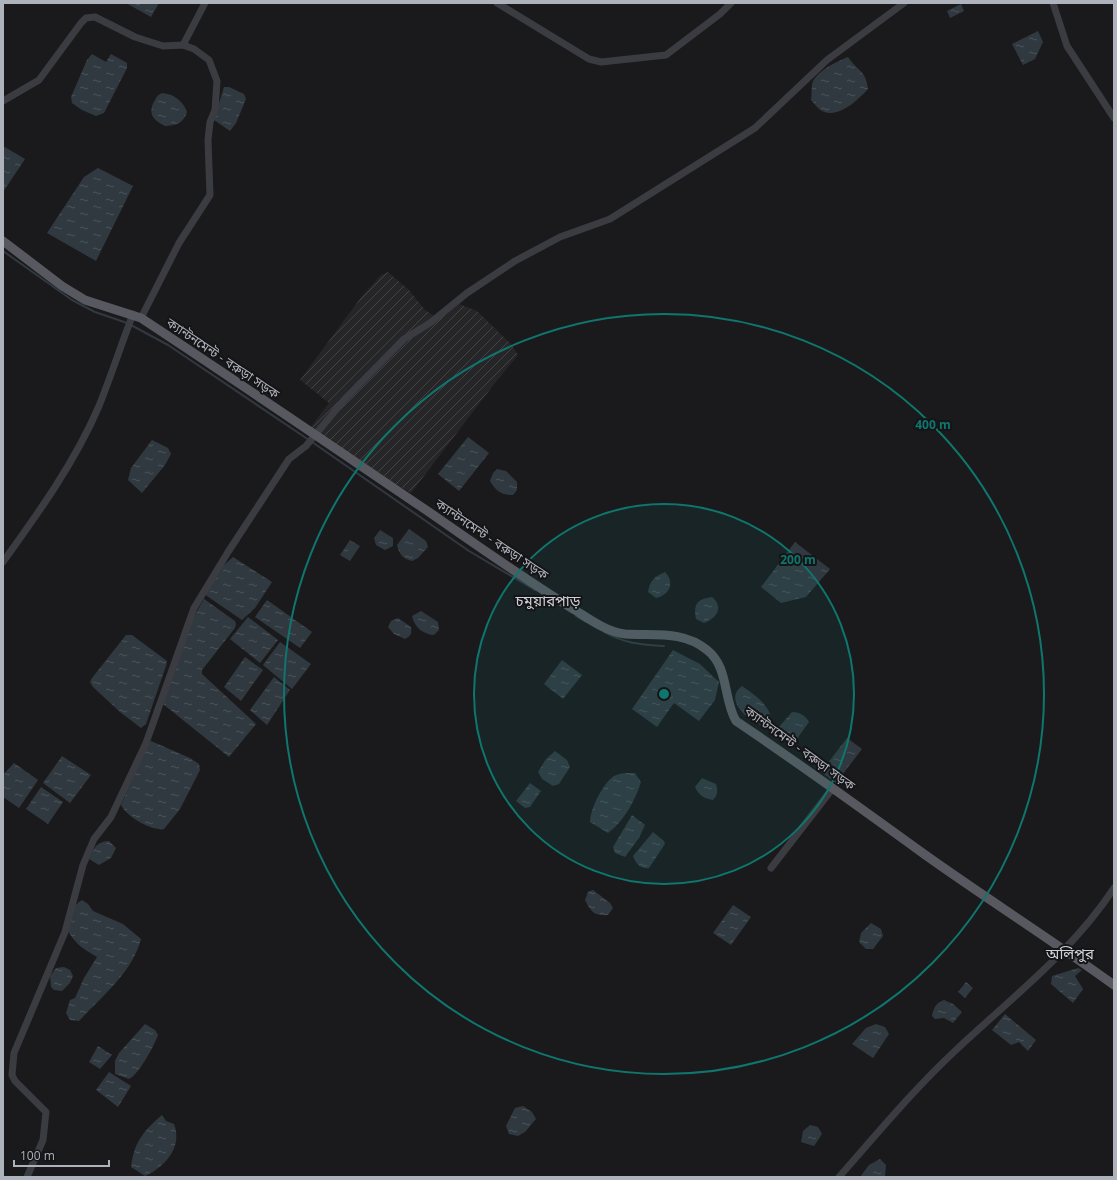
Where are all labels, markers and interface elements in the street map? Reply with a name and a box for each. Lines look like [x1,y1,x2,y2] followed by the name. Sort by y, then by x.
[162,313,283,403] street label: ক্যান্টনমেন্ট - বরুড়া সড়ক
[915,416,951,433] text: 400 m
[431,494,552,584] street label: ক্যান্টনমেন্ট - বরুড়া সড়ক
[780,551,816,568] text: 200 m
[515,590,581,610] district label: চমুয়ারপাড়
[657,687,671,701] centre of rings
[740,701,859,795] street label: ক্যান্টনমেন্ট - বরুড়া সড়ক
[1045,943,1095,963] district label: অলিপুর
[14,1142,109,1168] scale bar
[20,1147,55,1164] text: 100 m

